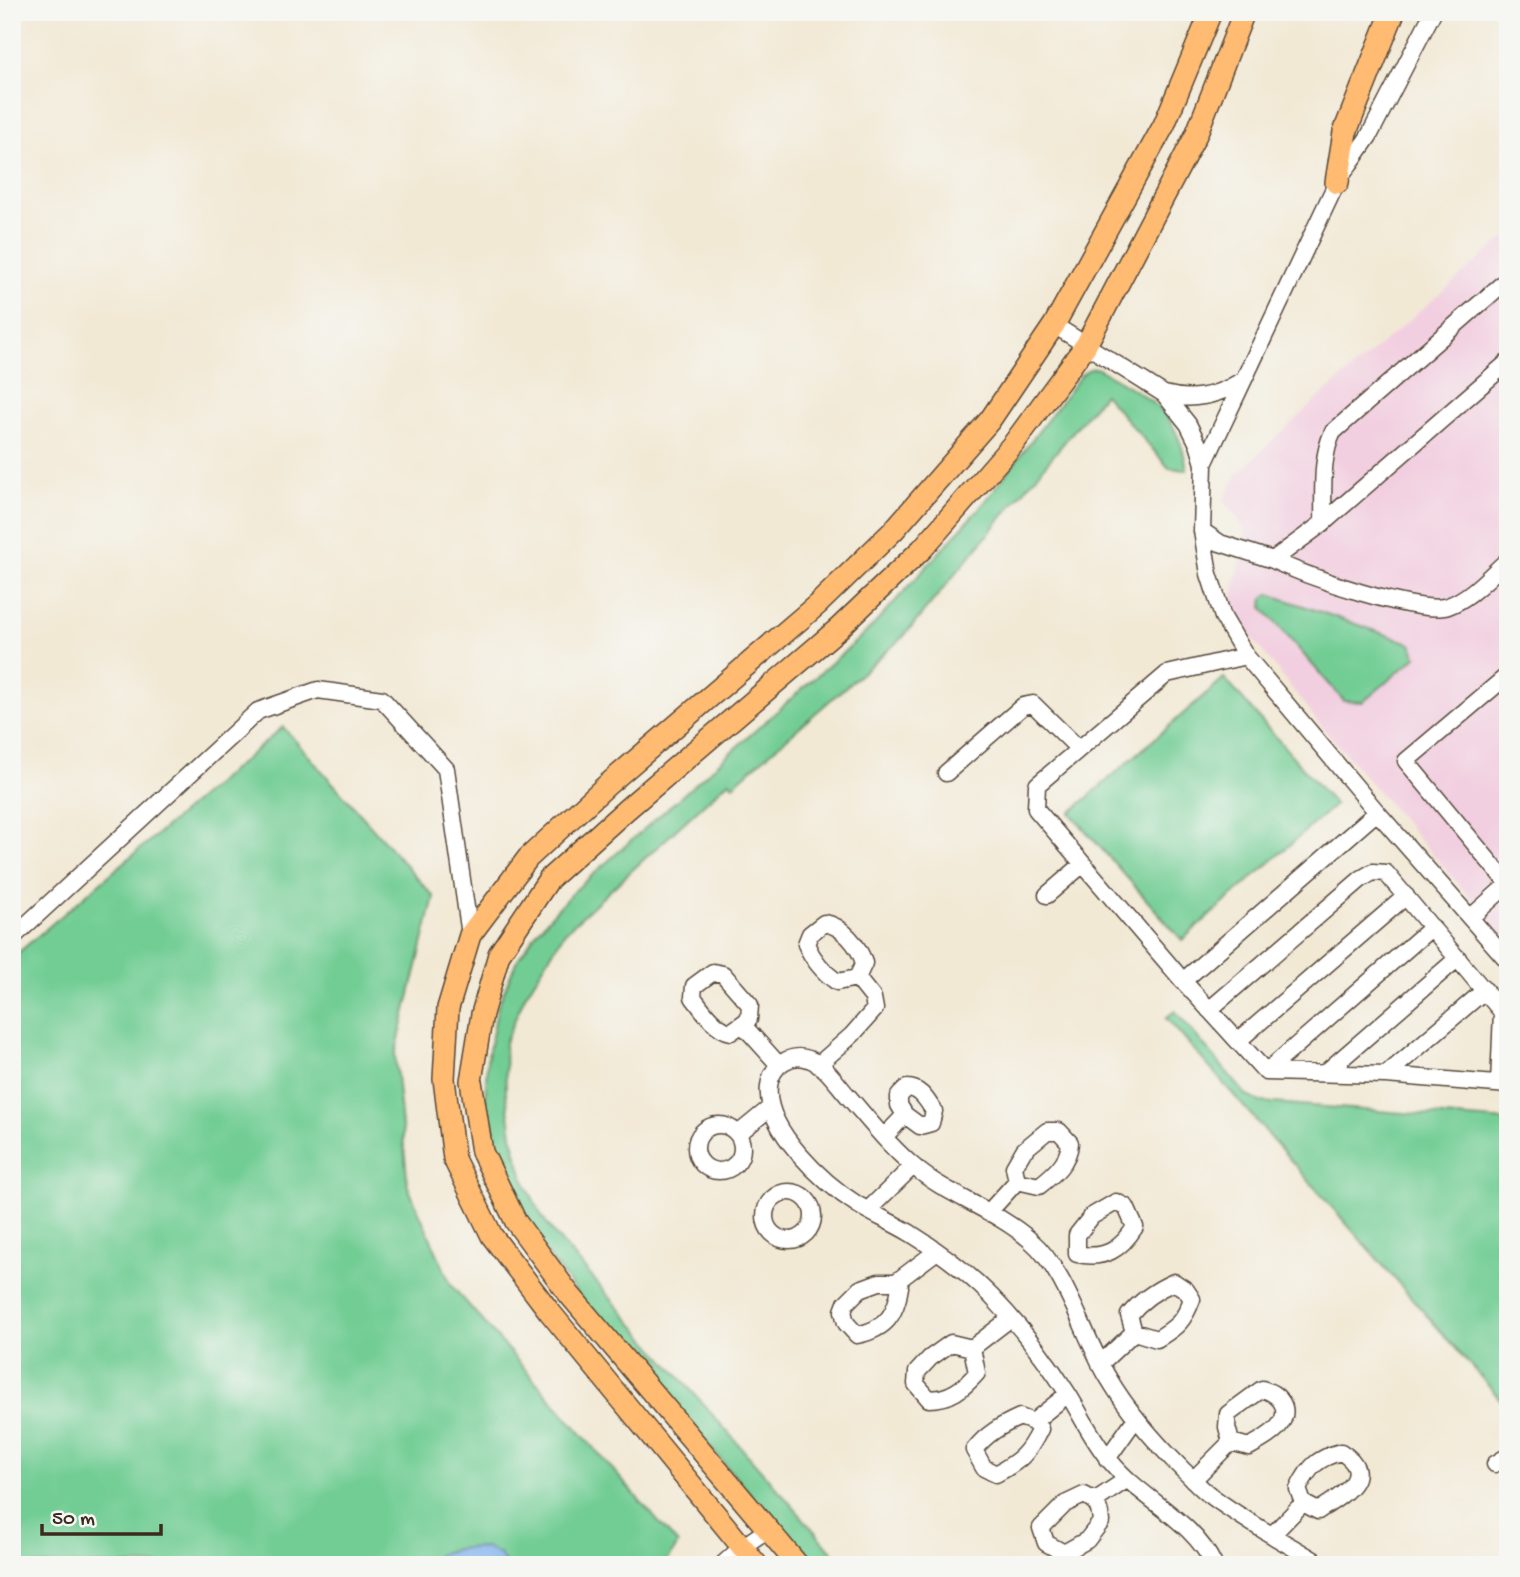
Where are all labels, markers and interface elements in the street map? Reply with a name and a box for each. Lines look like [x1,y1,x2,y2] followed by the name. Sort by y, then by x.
[42,1493,161,1537] scale bar
[52,1508,95,1533] text: 50 m

